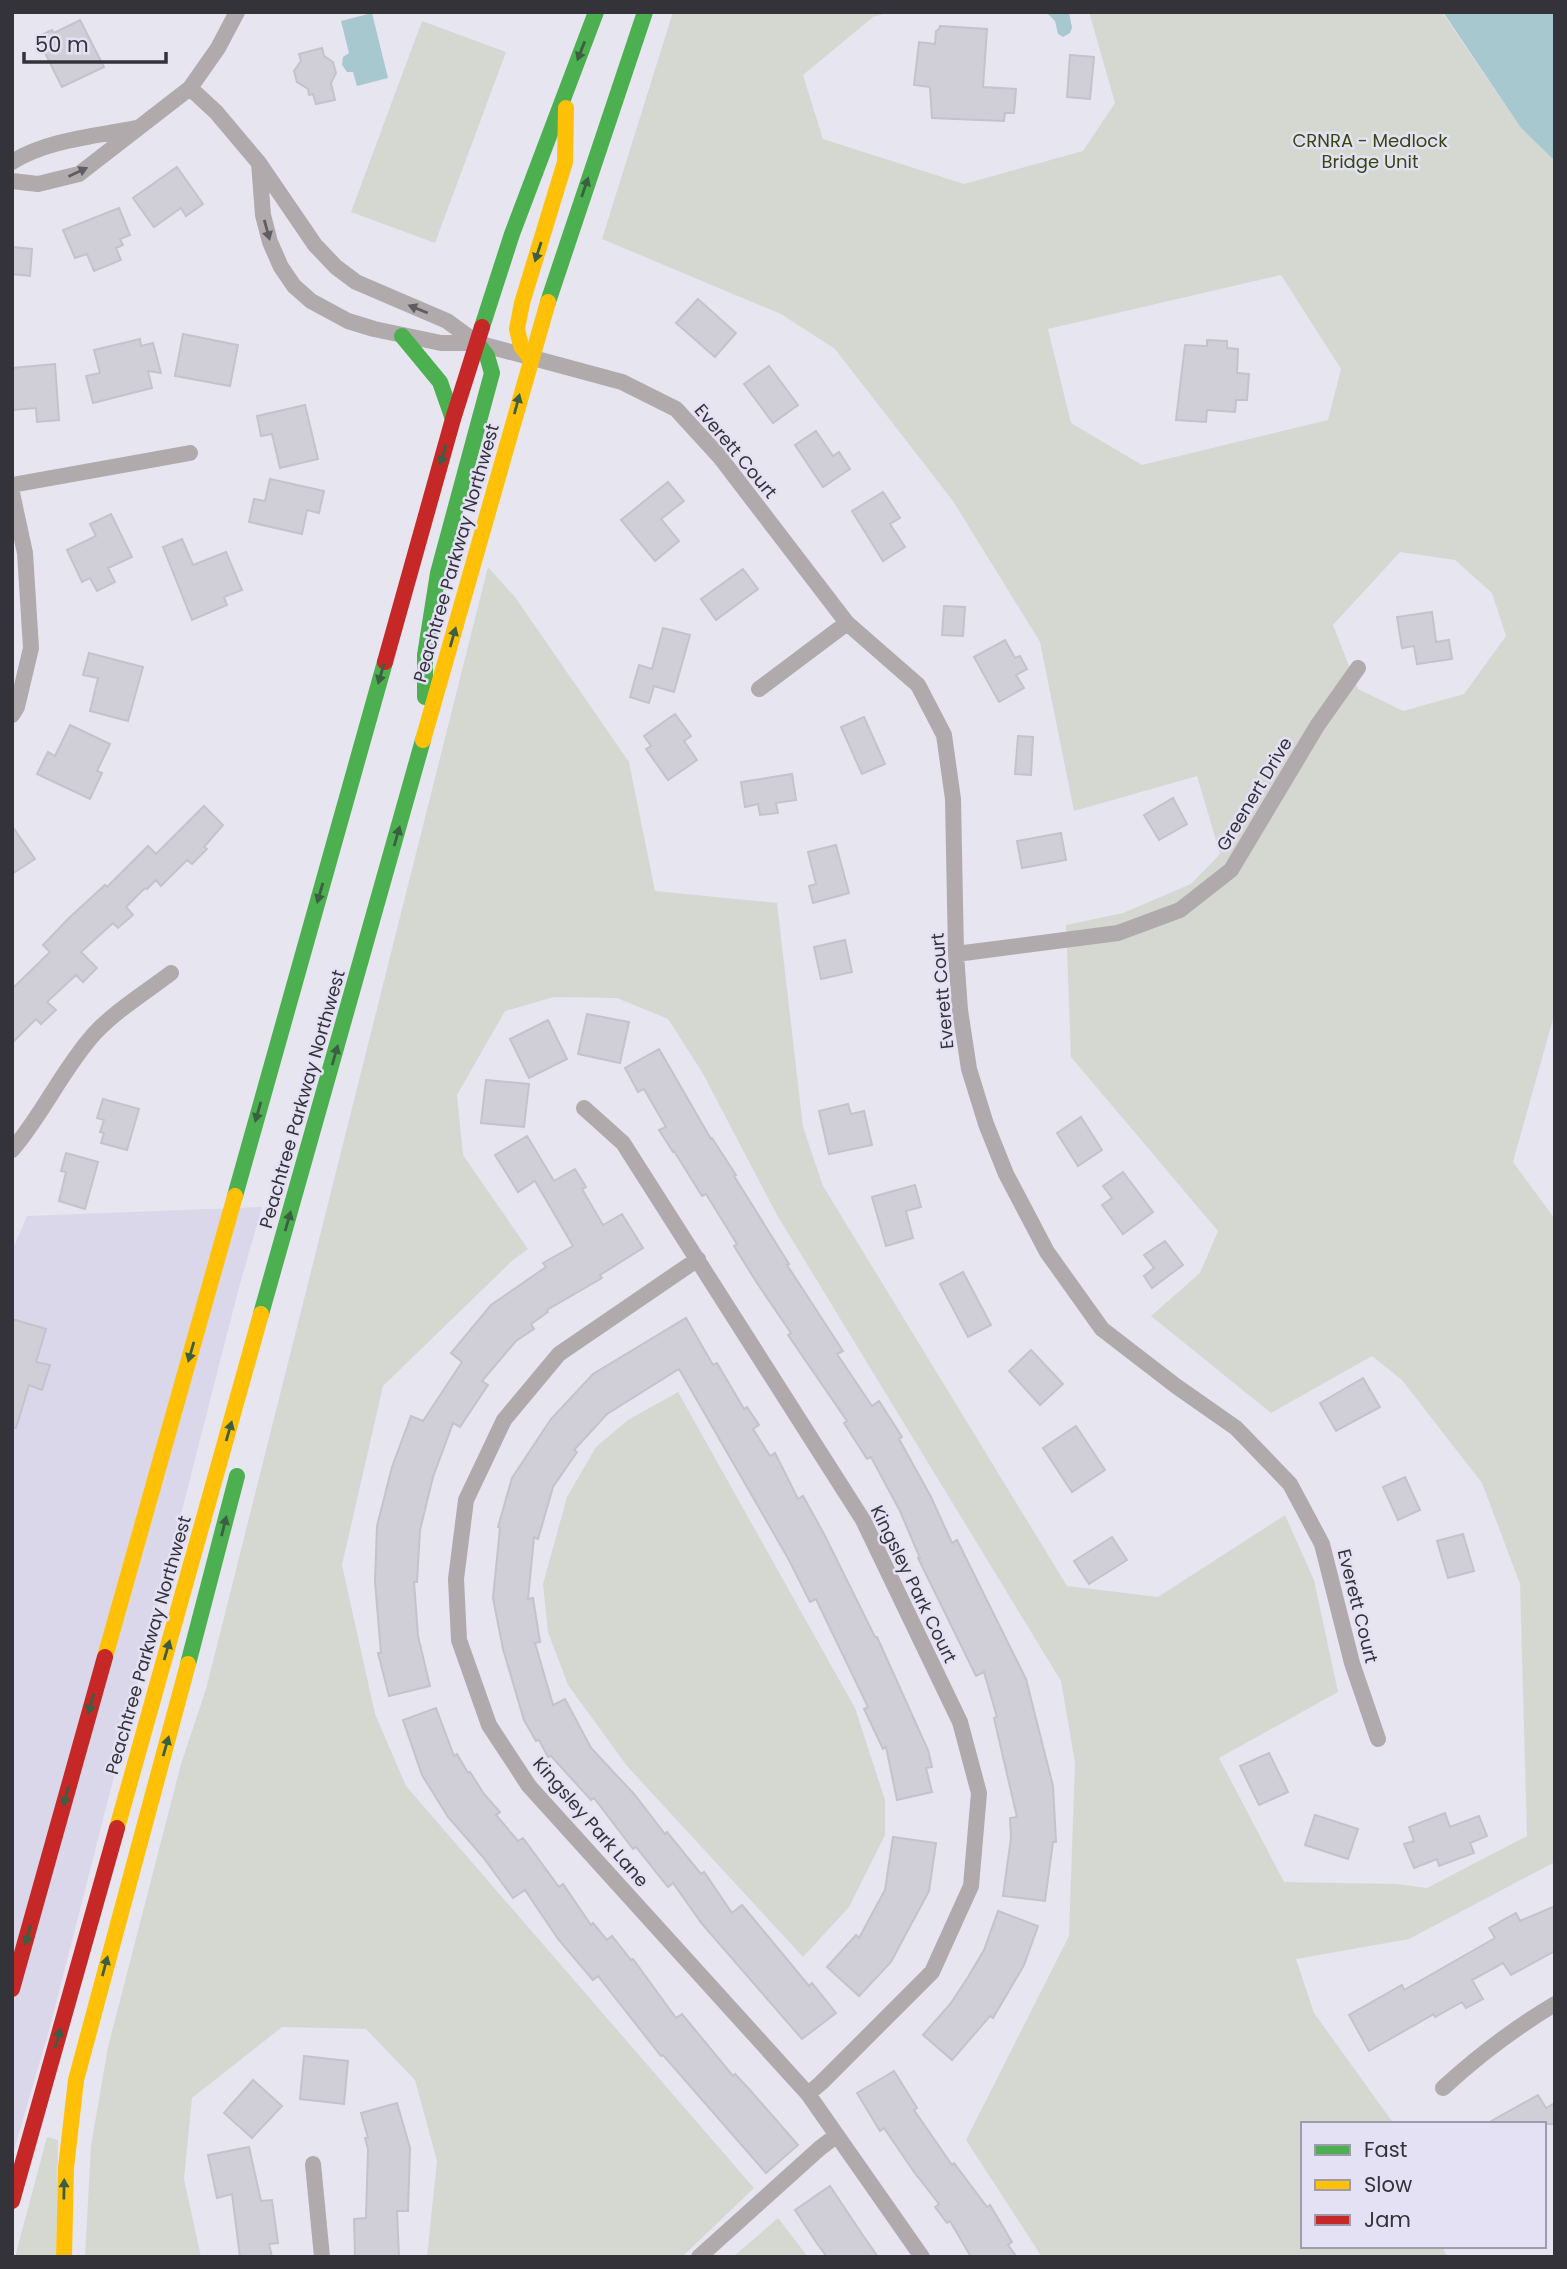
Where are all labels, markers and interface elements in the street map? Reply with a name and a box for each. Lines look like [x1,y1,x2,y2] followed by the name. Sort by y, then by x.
[24,21,166,65] scale bar
[35,30,89,59] text: 50 m
[575,41,586,62] one-way arrow
[1292,128,1448,174] park label: CRNRA - Medlock Bridge Unit
[68,166,88,178] one-way arrow
[580,176,591,197] one-way arrow
[262,219,273,241] one-way arrow
[532,242,542,263] one-way arrow
[407,303,428,314] one-way arrow
[512,393,523,415] one-way arrow
[689,398,783,504] street label: Everett Court
[407,421,505,685] street label: Peachtree Parkway Northwest
[438,445,448,466] one-way arrow
[448,626,458,647] one-way arrow
[376,664,386,685] one-way arrow
[1210,732,1298,856] street label: Greenert Drive
[392,825,402,846] one-way arrow
[314,883,324,904] one-way arrow
[924,932,960,1050] street label: Everett Court
[253,967,351,1231] street label: Peachtree Parkway Northwest
[330,1044,340,1065] one-way arrow
[252,1101,262,1122] one-way arrow
[283,1209,294,1231] one-way arrow
[185,1342,195,1363] one-way arrow
[224,1420,234,1441] one-way arrow
[865,1501,963,1667] street label: Kingsley Park Court
[99,1513,197,1777] street label: Peachtree Parkway Northwest
[219,1515,230,1537] one-way arrow
[1332,1546,1384,1666] street label: Everett Court
[162,1639,172,1660] one-way arrow
[86,1694,96,1715] one-way arrow
[161,1735,172,1757] one-way arrow
[527,1752,655,1892] street label: Kingsley Park Lane
[60,1785,71,1807] one-way arrow
[22,1925,32,1946] one-way arrow
[101,1955,111,1976] one-way arrow
[53,2027,63,2048] one-way arrow
[1301,2122,1546,2248] legend
[1364,2135,1407,2164] text: Fast
[1364,2170,1412,2199] text: Slow
[58,2177,70,2199] one-way arrow
[1364,2205,1411,2234] text: Jam

